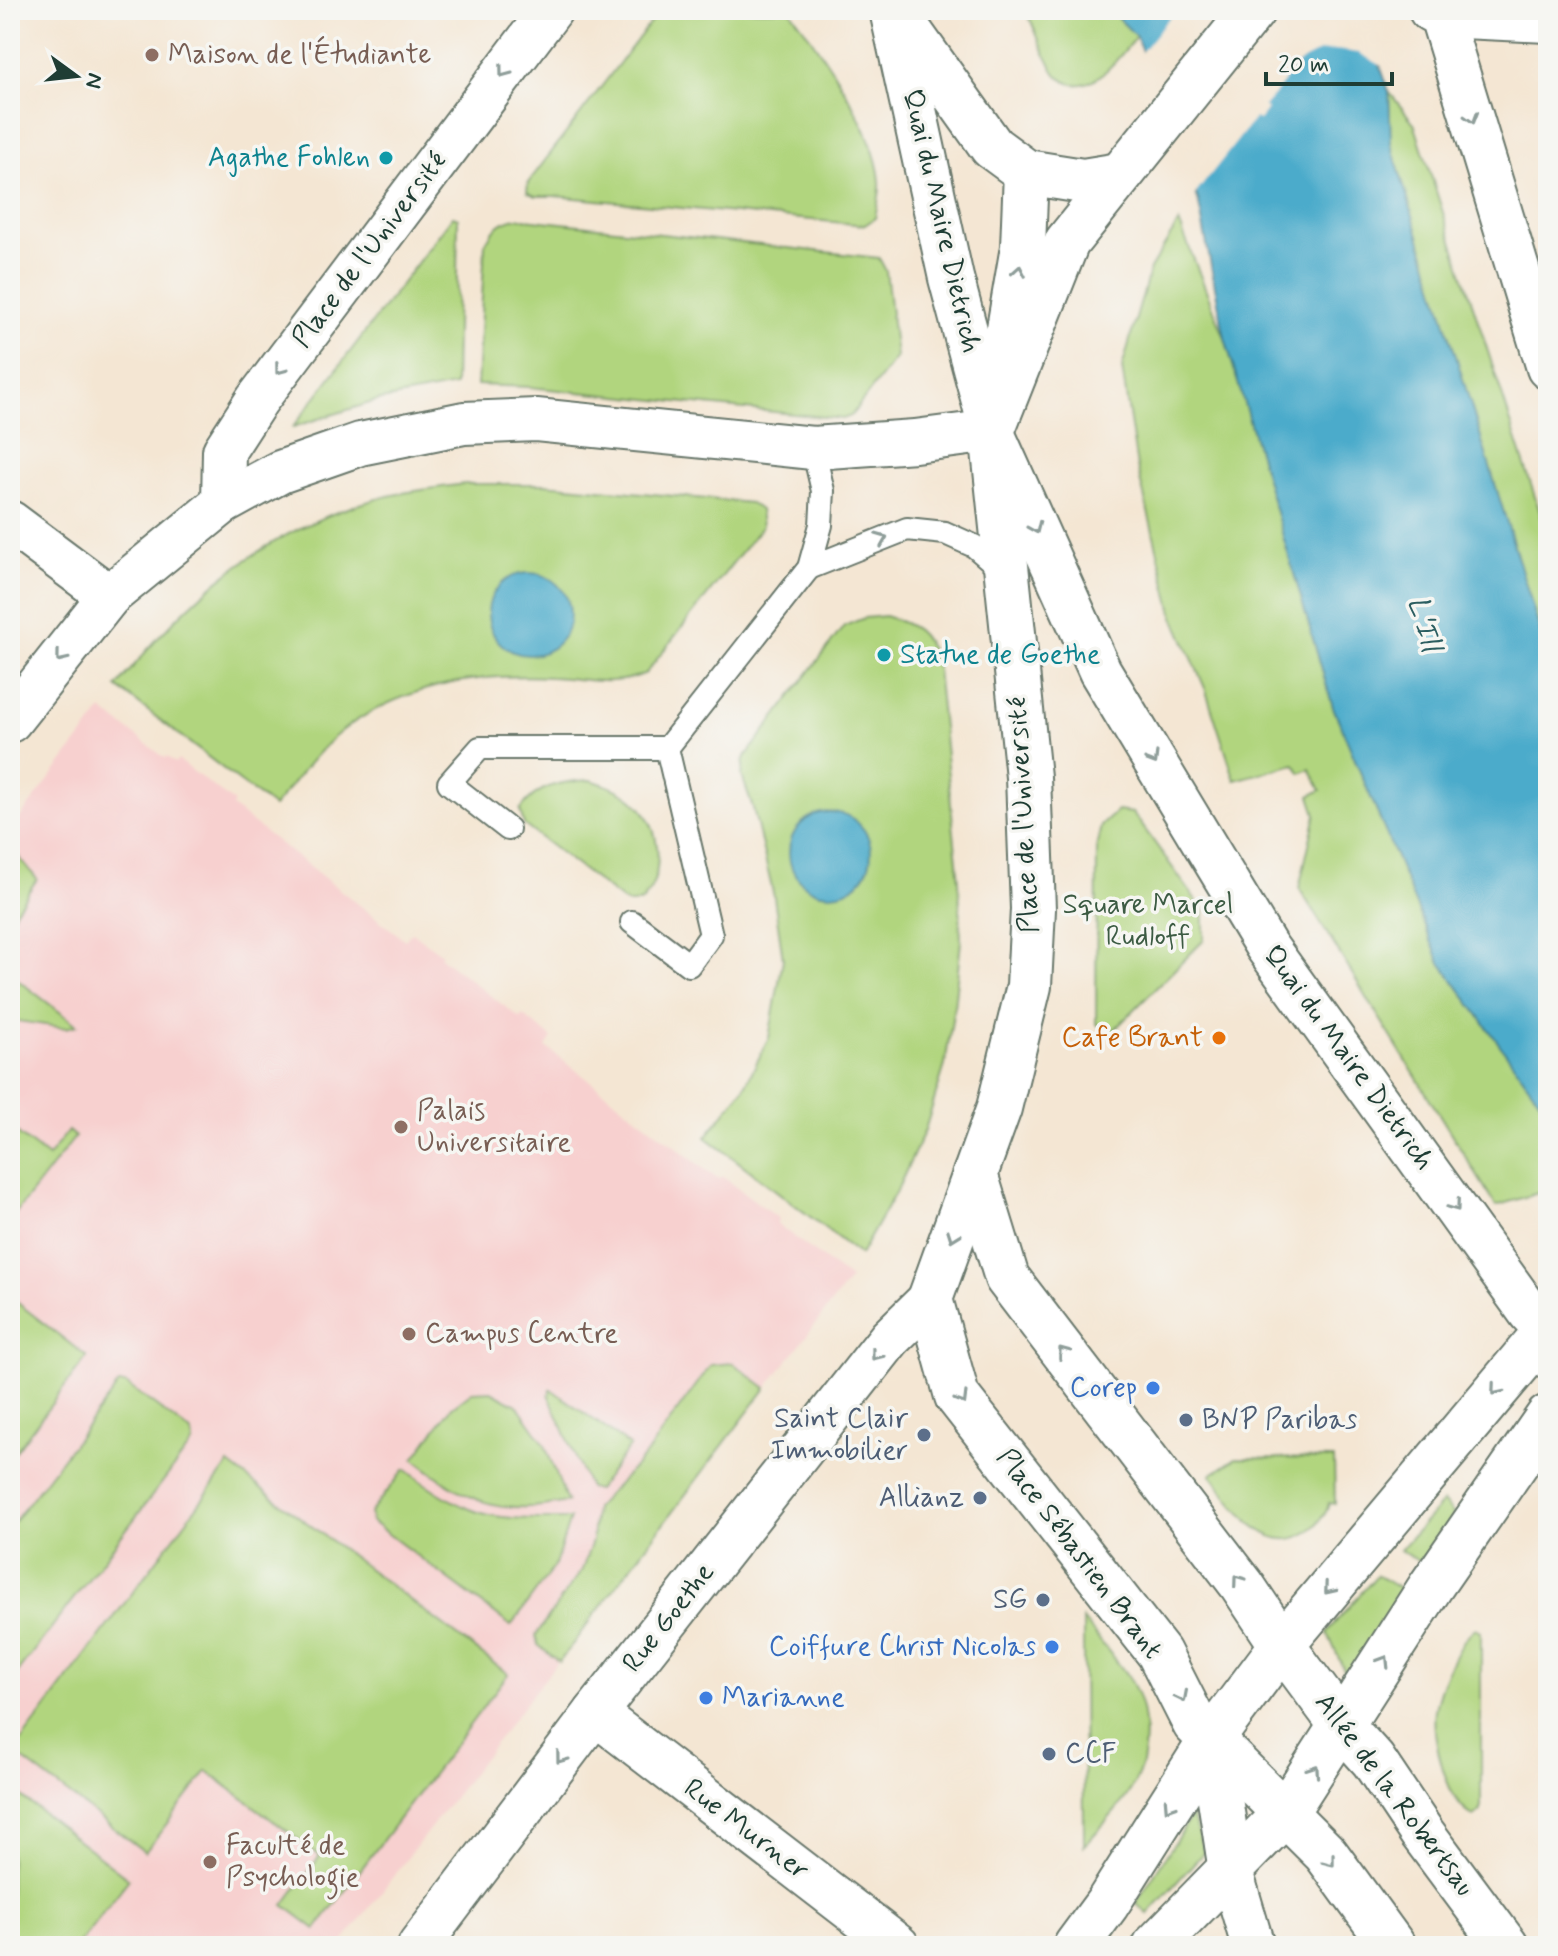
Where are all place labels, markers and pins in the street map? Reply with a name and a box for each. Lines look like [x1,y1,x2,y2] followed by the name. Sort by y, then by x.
[168,35,431,74] place label: Maison de l'Étudiante
[143,46,161,64] marker: Maison de l'Étudiante
[208,140,370,177] place label: Agathe Fohlen
[377,149,395,167] marker: Agathe Fohlen
[900,637,1101,674] place label: Statue de Goethe
[875,646,893,664] marker: Statue de Goethe
[1061,1020,1203,1057] place label: Cafe Brant
[1210,1029,1228,1047] marker: Cafe Brant
[417,1093,571,1162] place label: Palais Universitaire
[392,1118,410,1136] marker: Palais Universitaire
[425,1316,618,1353] place label: Campus Centre
[400,1325,418,1343] marker: Campus Centre
[1070,1370,1137,1407] place label: Corep
[1144,1379,1162,1397] marker: Corep
[771,1401,909,1470] place label: Saint Clair Immobilier
[1202,1402,1357,1439] place label: BNP Paribas
[1177,1411,1195,1429] marker: BNP Paribas
[915,1426,933,1444] marker: Saint Clair Immobilier
[879,1480,964,1517] place label: Allianz
[971,1489,989,1507] marker: Allianz
[993,1582,1027,1619] place label: SG
[1034,1591,1052,1609] marker: SG
[769,1629,1036,1666] place label: Coiffure Christ Nicolas
[1043,1638,1061,1656] marker: Coiffure Christ Nicolas
[722,1680,845,1717] place label: Marianne
[697,1689,715,1707] marker: Marianne
[1065,1736,1117,1773] place label: CCF
[1040,1745,1058,1763] marker: CCF
[226,1828,359,1900] place label: Faculté de Psychologie
[201,1853,219,1871] marker: Faculté de Psychologie

